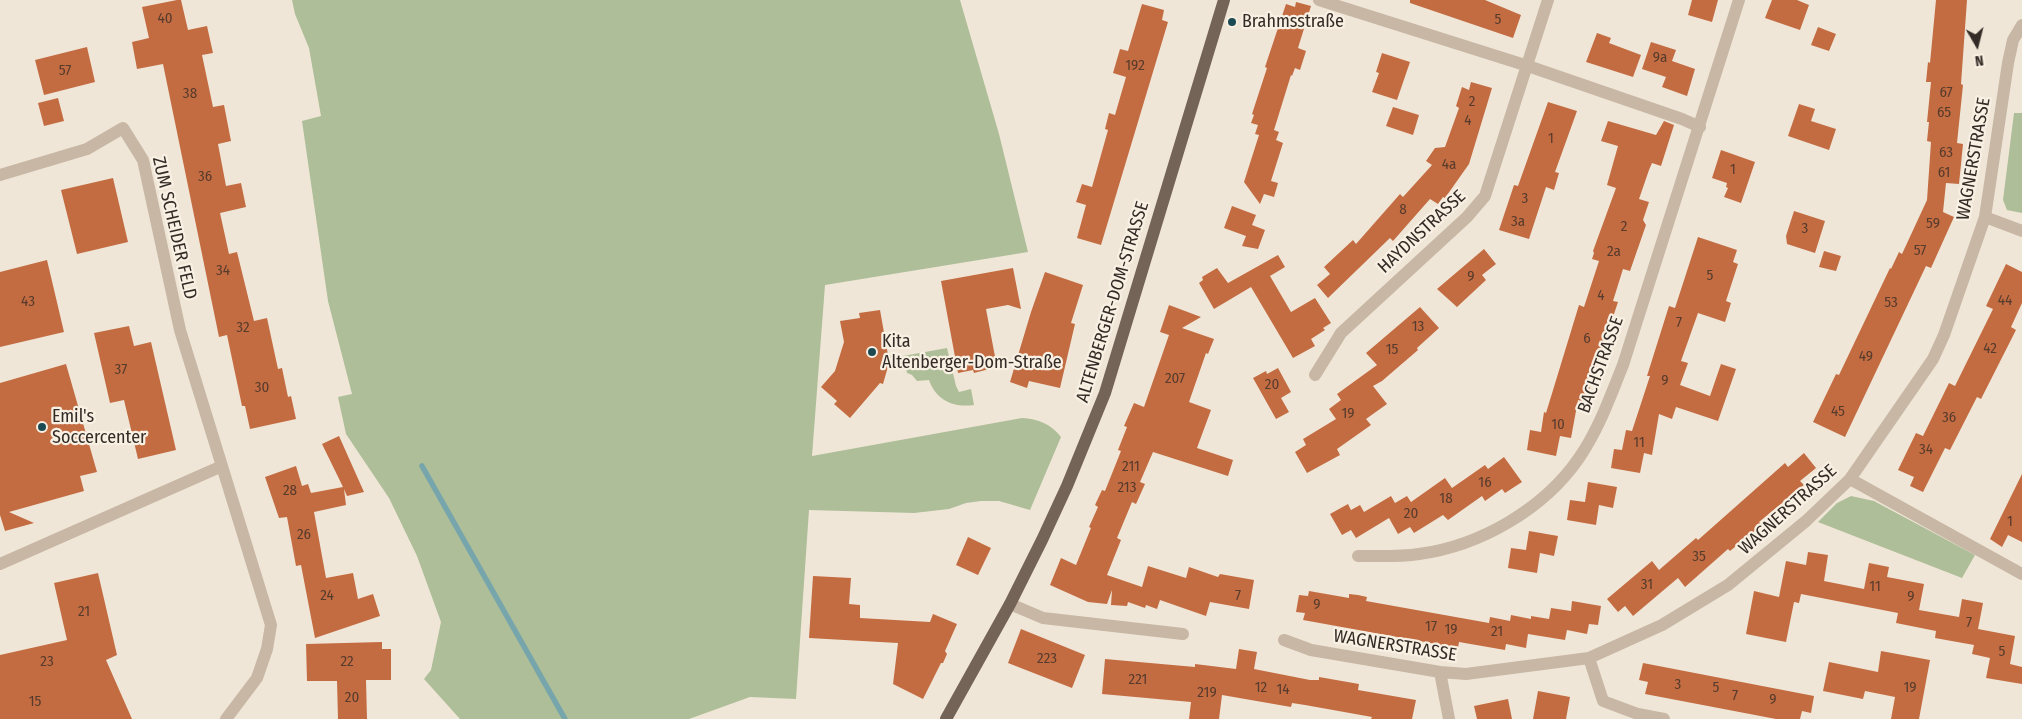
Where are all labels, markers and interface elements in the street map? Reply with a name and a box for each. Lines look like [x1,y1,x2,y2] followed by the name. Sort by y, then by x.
[157,10,173,28] house number: 40
[1242,11,1344,33] place label: Brahmsstraße
[1495,11,1501,29] house number: 5
[1226,16,1238,28] marker: Brahmsstraße
[1952,20,2002,70] north arrow
[1653,49,1667,67] house number: 9a
[1974,51,1985,69] text: N
[1125,57,1145,75] house number: 192
[59,62,71,80] house number: 57
[1939,84,1953,102] house number: 67
[183,85,197,103] house number: 38
[1469,93,1475,111] house number: 2
[1953,96,1995,222] street label: WAGNERSTRASSE
[1937,104,1951,122] house number: 65
[1464,112,1472,130] house number: 4
[1548,130,1554,148] house number: 1
[1939,144,1953,162] house number: 63
[147,155,201,301] street label: ZUM SCHEIDER FELD
[1442,156,1456,174] house number: 4a
[1730,161,1736,179] house number: 1
[1938,164,1950,182] house number: 61
[198,168,212,186] house number: 36
[1374,186,1470,278] street label: HAYDNSTRASSE
[1522,190,1528,208] house number: 3
[1072,199,1154,405] street label: ALTENBERGER-DOM-STRASSE
[1399,201,1407,219] house number: 8
[1511,213,1525,231] house number: 3a
[1926,215,1940,233] house number: 59
[1621,218,1627,236] house number: 2
[1802,220,1808,238] house number: 3
[1914,242,1926,260] house number: 57
[1607,243,1621,261] house number: 2a
[216,262,230,280] house number: 34
[1707,267,1713,285] house number: 5
[1467,268,1475,286] house number: 9
[1597,287,1605,305] house number: 4
[1998,292,2012,310] house number: 44
[21,293,35,311] house number: 43
[1884,294,1898,312] house number: 53
[1574,314,1628,416] street label: BACHSTRASSE
[1676,314,1682,332] house number: 7
[1412,318,1424,336] house number: 13
[236,319,250,337] house number: 32
[1583,330,1591,348] house number: 6
[882,331,1062,374] place label: Kita Altenberger-Dom-Straße
[1983,340,1997,358] house number: 42
[1386,341,1398,359] house number: 15
[866,346,878,358] marker: Kita Altenberger-Dom-Straße
[1859,348,1873,366] house number: 49
[115,361,127,379] house number: 37
[1165,370,1185,388] house number: 207
[1661,372,1669,390] house number: 9
[1265,376,1279,394] house number: 20
[255,379,269,397] house number: 30
[1831,403,1845,421] house number: 45
[1341,405,1355,423] house number: 19
[52,406,146,448] place label: Emil's Soccercenter
[1942,409,1956,427] house number: 36
[1551,416,1565,434] house number: 10
[36,421,48,433] marker: Emil's Soccercenter
[1633,434,1645,452] house number: 11
[1919,441,1933,459] house number: 34
[1122,458,1140,476] house number: 211
[1735,460,1841,560] street label: WAGNERSTRASSE
[1478,474,1492,492] house number: 16
[1118,479,1136,497] house number: 213
[283,482,297,500] house number: 28
[1439,490,1453,508] house number: 18
[1404,505,1418,523] house number: 20
[2007,513,2013,531] house number: 1
[297,526,311,544] house number: 26
[1692,548,1706,566] house number: 35
[1641,576,1653,594] house number: 31
[1869,578,1881,596] house number: 11
[320,587,334,605] house number: 24
[1235,587,1241,605] house number: 7
[1907,588,1915,606] house number: 9
[1313,596,1321,614] house number: 9
[78,603,90,621] house number: 21
[1966,614,1972,632] house number: 7
[1425,618,1437,636] house number: 17
[1444,621,1458,639] house number: 19
[1491,623,1503,641] house number: 21
[1332,626,1458,666] street label: WAGNERSTRASSE
[1999,643,2005,661] house number: 5
[1037,650,1057,668] house number: 223
[40,653,54,671] house number: 23
[340,653,354,671] house number: 22
[1129,671,1147,689] house number: 221
[1675,676,1681,694] house number: 3
[1255,679,1267,697] house number: 12
[1713,679,1719,697] house number: 5
[1903,679,1917,697] house number: 19
[1276,681,1290,699] house number: 14
[1197,684,1217,702] house number: 219
[1732,687,1738,705] house number: 7
[345,689,359,707] house number: 20
[1769,691,1777,709] house number: 9
[29,693,41,711] house number: 15

